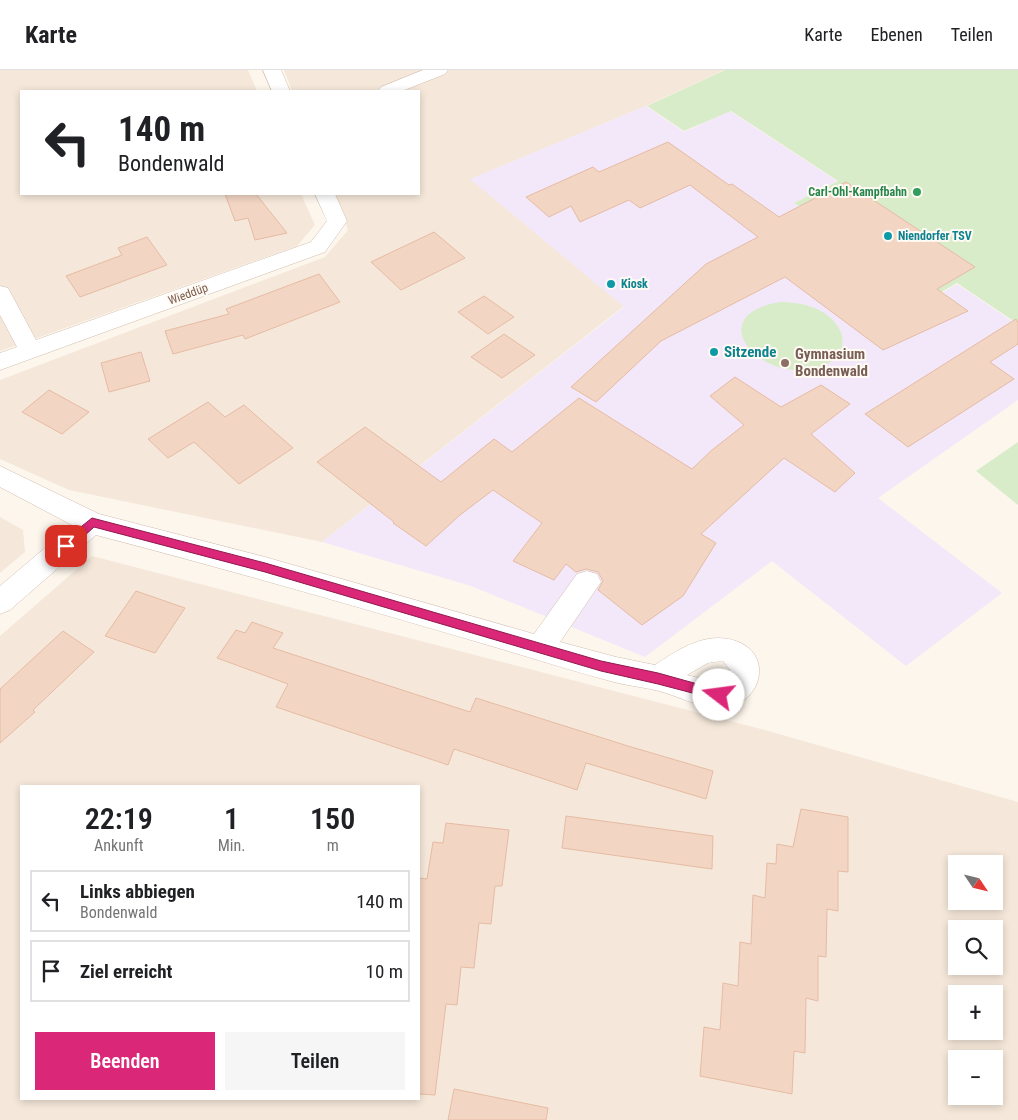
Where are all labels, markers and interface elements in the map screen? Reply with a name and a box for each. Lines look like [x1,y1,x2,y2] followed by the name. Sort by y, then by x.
[25,21,77,49] text: Karte
[804,24,843,45] text: Karte
[871,24,923,45] text: Ebenen
[951,24,993,45] text: Teilen
[118,109,205,150] text: 140 m
[35,110,100,175] icon: left
[118,151,224,176] text: Bondenwald
[808,185,907,199] place label: Carl-Ohl-Kampfbahn
[911,186,923,198] marker: Carl-Ohl-Kampfbahn
[898,229,972,243] place label: Niendorfer TSV
[882,230,894,242] marker: Niendorfer TSV
[621,277,648,291] place label: Kiosk
[605,278,617,290] marker: Kiosk
[166,280,210,308] street label: Wieddüp
[724,343,776,361] place label: Sitzende
[795,345,868,380] place label: Gymnasium Bondenwald
[708,346,720,358] marker: Sitzende
[779,357,791,369] marker: Gymnasium Bondenwald
[45,525,87,567] pin
[52,532,80,560] icon: arrive
[692,668,744,720] position arrow
[85,801,153,836] text: 22:19
[224,801,239,836] text: 1
[310,801,355,836] text: 150
[94,836,144,855] text: Ankunft
[218,836,245,855] text: Min.
[327,836,339,855] text: m
[948,855,1002,910] north arrow
[948,855,1003,1105] map controls
[80,880,195,903] text: Links abbiegen
[37,887,65,915] icon: left
[356,890,403,913] text: 140 m
[80,903,157,922] text: Bondenwald
[948,920,1003,975] button: search
[37,957,65,985] icon: arrive
[80,960,172,983] text: Ziel erreicht
[366,960,403,983] text: 10 m
[948,985,1003,1040] button: +
[35,1032,215,1090] button: Beenden
[225,1032,405,1090] button: Teilen
[948,1050,1003,1105] button: −

